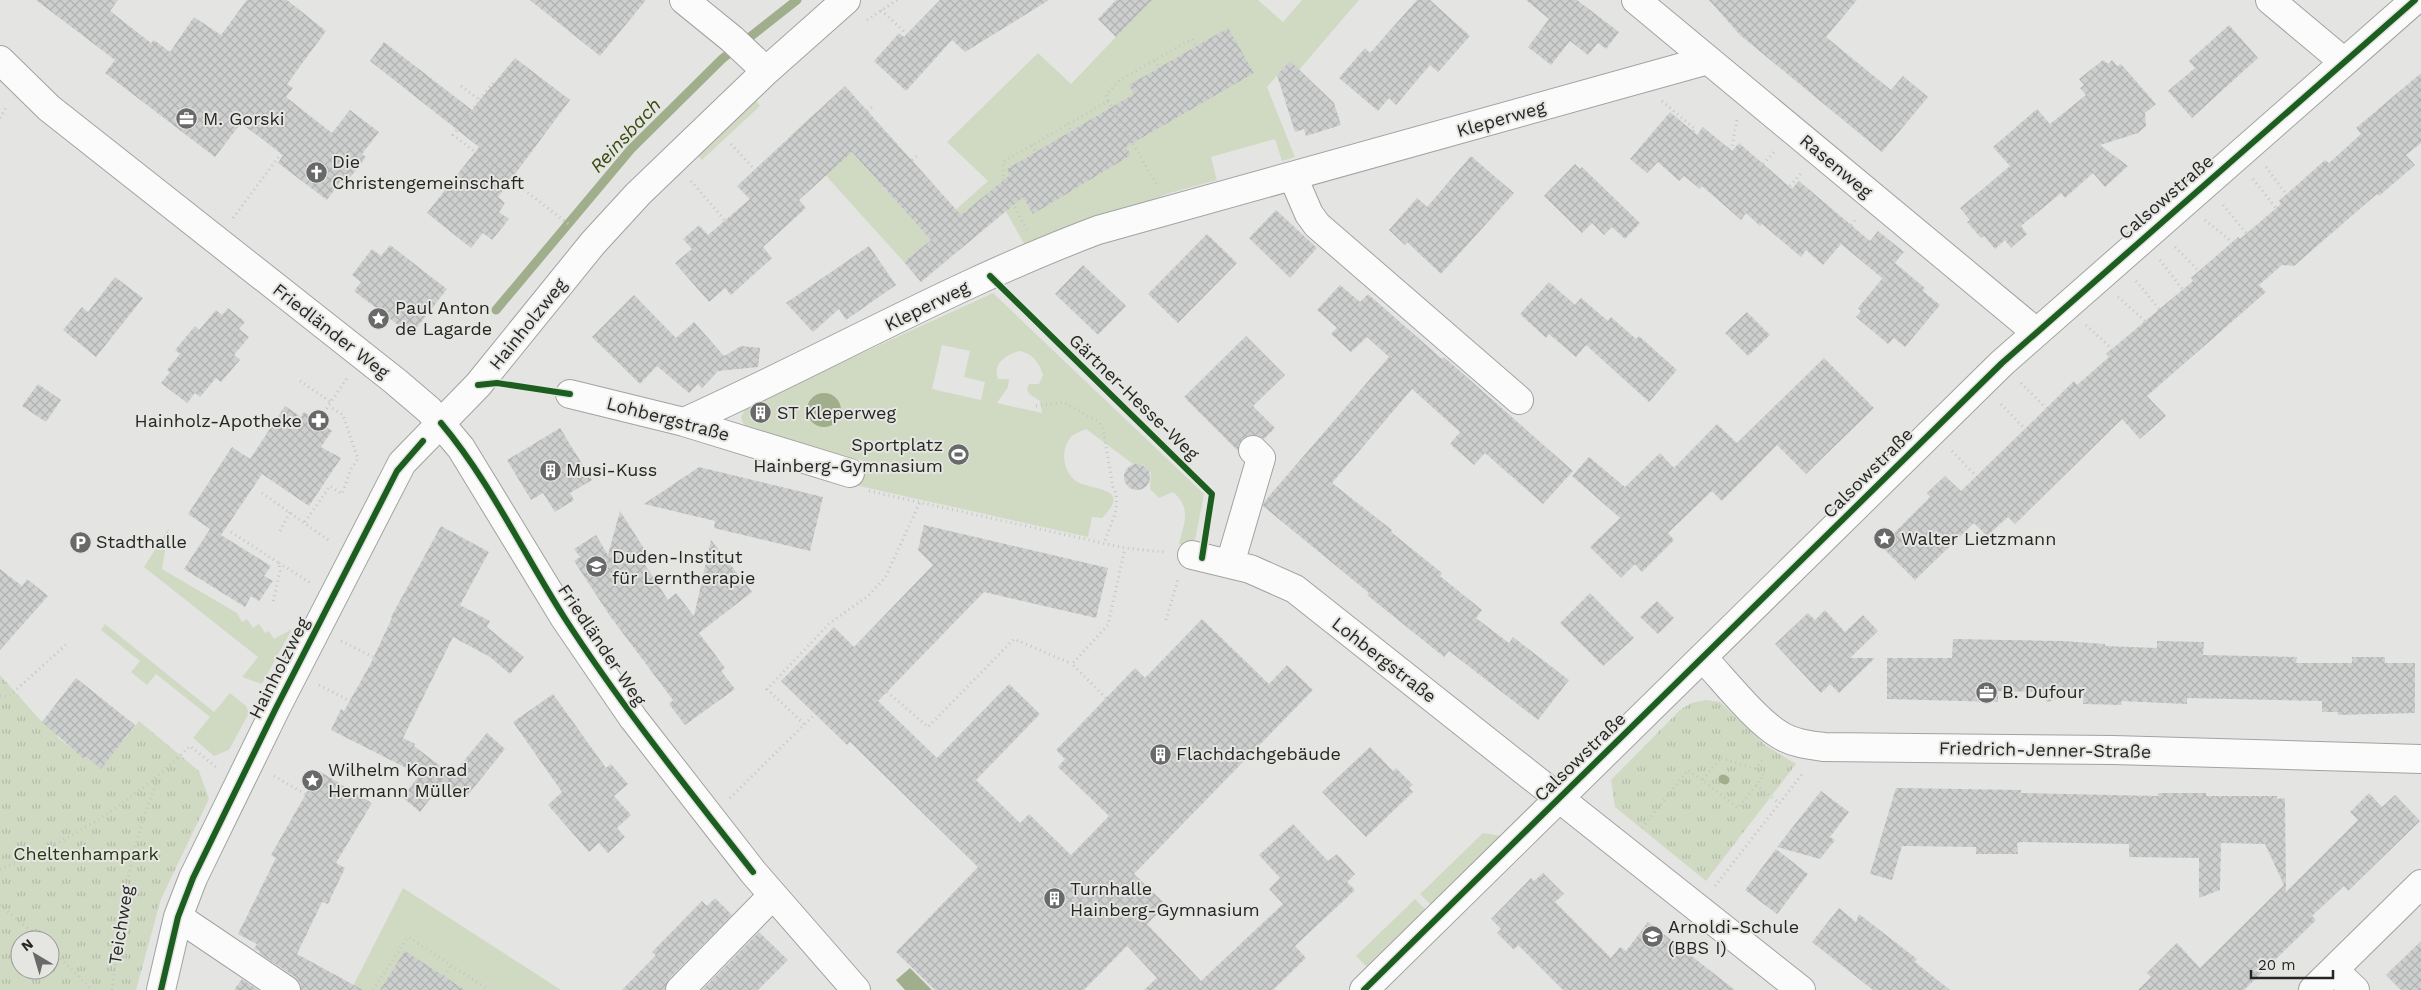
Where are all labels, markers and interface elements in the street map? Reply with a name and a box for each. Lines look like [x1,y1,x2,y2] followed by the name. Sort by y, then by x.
[585,93,666,177] water label: Reinsbach
[1454,96,1548,141] street label: Kleperweg
[175,107,199,131] office icon: M. Gorski
[203,108,285,129] place label: M. Gorski
[1796,129,1877,202] street label: Rasenweg
[2114,150,2217,243] street label: Calsowstraße
[332,151,525,193] place label: Die Christengemeinschaft
[304,160,328,184] church icon: Die Christengemeinschaft
[485,274,571,373] street label: Hainholzweg
[881,276,973,335] street label: Kleperweg
[269,279,394,383] street label: Friedländer Weg
[395,297,492,339] place label: Paul Anton de Lagarde
[367,306,391,330] place icon: Paul Anton de Lagarde
[1065,329,1204,464] street label: Gärtner-Hesse-Weg
[604,392,732,445] street label: Lohbergstraße
[749,401,773,425] building icon: ST Kleperweg
[777,402,896,423] place label: ST Kleperweg
[306,409,330,433] pharmacy icon: Hainholz-Apotheke
[135,410,302,431] place label: Hainholz-Apotheke
[1818,423,1917,522] street label: Calsowstraße
[753,434,943,476] place label: Sportplatz Hainberg-Gymnasium
[947,443,971,467] sports icon: Sportplatz Hainberg-Gymnasium
[538,458,562,482] building icon: Musi-Kuss
[566,459,657,480] place label: Musi-Kuss
[1873,527,1897,551] place icon: Walter Lietzmann
[1901,528,2056,549] place label: Walter Lietzmann
[68,530,92,554] parking icon: Stadthalle
[96,531,187,552] place label: Stadthalle
[612,546,755,588] place label: Duden-Institut für Lerntherapie
[584,555,608,579] school or university icon: Duden-Institut für Lerntherapie
[554,580,651,710] street label: Friedländer Weg
[1328,612,1441,707] street label: Lohbergstraße
[244,613,313,722] street label: Hainholzweg
[1974,680,1998,704] office icon: B. Dufour
[2002,681,2085,702] place label: B. Dufour
[1530,708,1630,805] street label: Calsowstraße
[1939,737,2151,762] street label: Friedrich-Jenner-Straße
[1148,742,1172,766] building icon: Flachdachgebäude
[1176,743,1341,764] place label: Flachdachgebäude
[328,759,470,801] place label: Wilhelm Konrad Hermann Müller
[300,768,324,792] place icon: Wilhelm Konrad Hermann Müller
[13,843,159,864] park label: Cheltenhampark
[1070,878,1260,920] place label: Turnhalle Hainberg-Gymnasium
[104,883,137,966] street label: Teichweg
[1042,887,1066,911] building icon: Turnhalle Hainberg-Gymnasium
[1668,916,1799,958] place label: Arnoldi-Schule (BBS I)
[1640,925,1664,949] school or university icon: Arnoldi-Schule (BBS I)
[10,930,60,980] north arrow
[18,935,36,954] text: N
[2251,948,2334,980] scale bar
[2258,956,2296,974] text: 20 m

